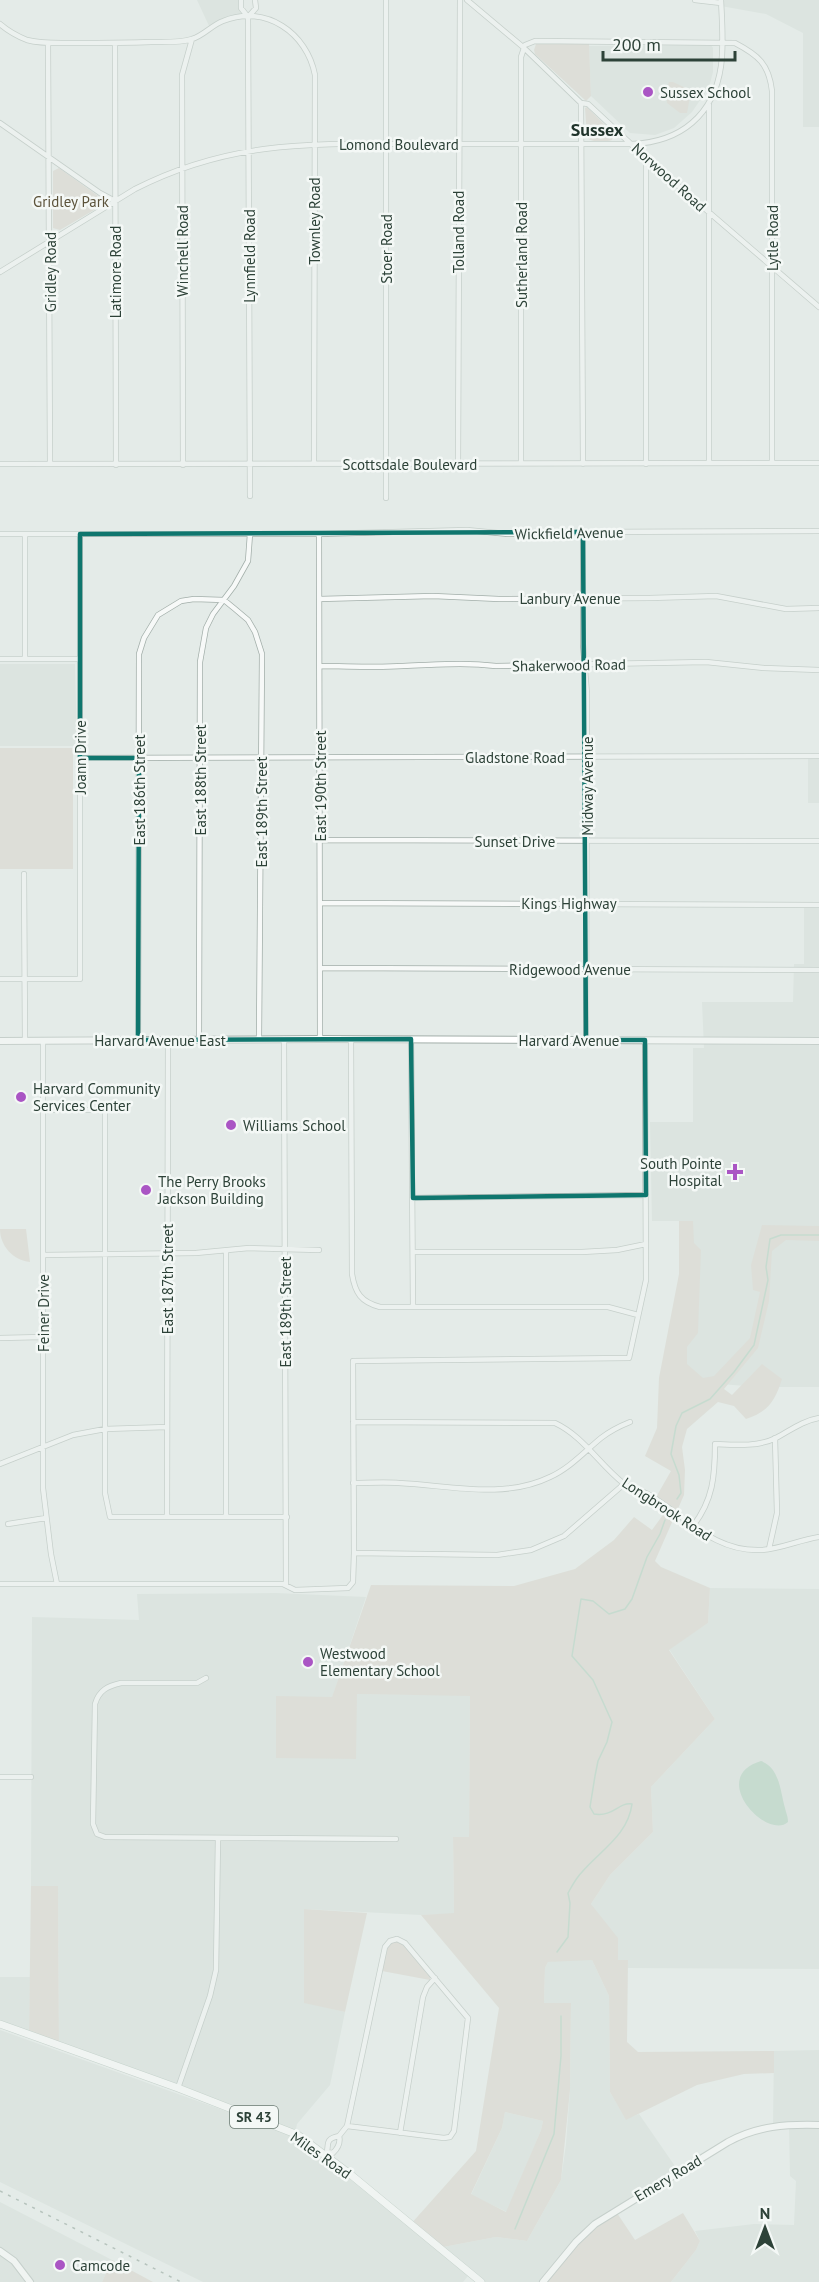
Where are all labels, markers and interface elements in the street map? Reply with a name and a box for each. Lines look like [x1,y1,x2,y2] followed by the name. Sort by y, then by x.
[603,24,735,62] scale bar
[612,33,661,56] text: 200 m
[660,83,751,102] place label: Sussex School
[641,85,655,99] marker: Sussex School
[571,118,624,141] district label: Sussex
[339,135,459,154] street label: Lomond Boulevard
[628,138,710,216] street label: Norwood Road
[305,177,324,265] street label: Townley Road
[449,191,468,273] street label: Tolland Road
[33,192,110,211] park label: Gridley Park
[512,202,531,308] street label: Sutherland Road
[173,205,192,297] street label: Winchell Road
[763,205,782,271] street label: Lytle Road
[240,209,259,303] street label: Lynnfield Road
[377,214,396,284] street label: Stoer Road
[106,226,125,318] street label: Latimore Road
[41,232,60,312] street label: Gridley Road
[343,455,477,474] street label: Scottsdale Boulevard
[514,523,624,543] street label: Wickfield Avenue
[519,589,621,608] street label: Lanbury Avenue
[512,655,626,675] street label: Shakerwood Road
[71,720,90,795] street label: Joann Drive
[191,724,210,836] street label: East 188th Street
[311,730,330,842] street label: East 190th Street
[130,734,149,846] street label: East 186th Street
[578,736,597,836] street label: Midway Avenue
[465,748,565,767] street label: Gladstone Road
[252,756,271,868] street label: East 189th Street
[475,832,555,851] street label: Sunset Drive
[521,894,617,913] street label: Kings Highway
[509,960,631,979] street label: Ridgewood Avenue
[94,1031,226,1050] street label: Harvard Avenue East
[519,1031,619,1050] street label: Harvard Avenue
[33,1079,160,1115] place label: Harvard Community Services Center
[14,1090,28,1104] marker: Harvard Community Services Center
[243,1116,346,1135] place label: Williams School
[224,1118,238,1132] marker: Williams School
[640,1154,723,1190] place label: South Pointe Hospital
[726,1163,744,1181] marker: South Pointe Hospital
[157,1172,266,1208] place label: The Perry Brooks Jackson Building
[139,1183,153,1197] marker: The Perry Brooks Jackson Building
[158,1224,177,1334] street label: East 187th Street
[276,1256,295,1368] street label: East 189th Street
[34,1274,53,1352] street label: Feiner Drive
[619,1473,715,1545] street label: Longbrook Road
[320,1644,440,1680] place label: Westwood Elementary School
[301,1655,315,1669] marker: Westwood Elementary School
[230,2106,278,2128] road number: SR 43
[287,2127,355,2183] street label: Miles Road
[631,2151,705,2205] street label: Emery Road
[735,2198,795,2258] north arrow
[760,2203,770,2223] text: N
[72,2256,130,2275] place label: Camcode
[53,2258,67,2272] marker: Camcode

